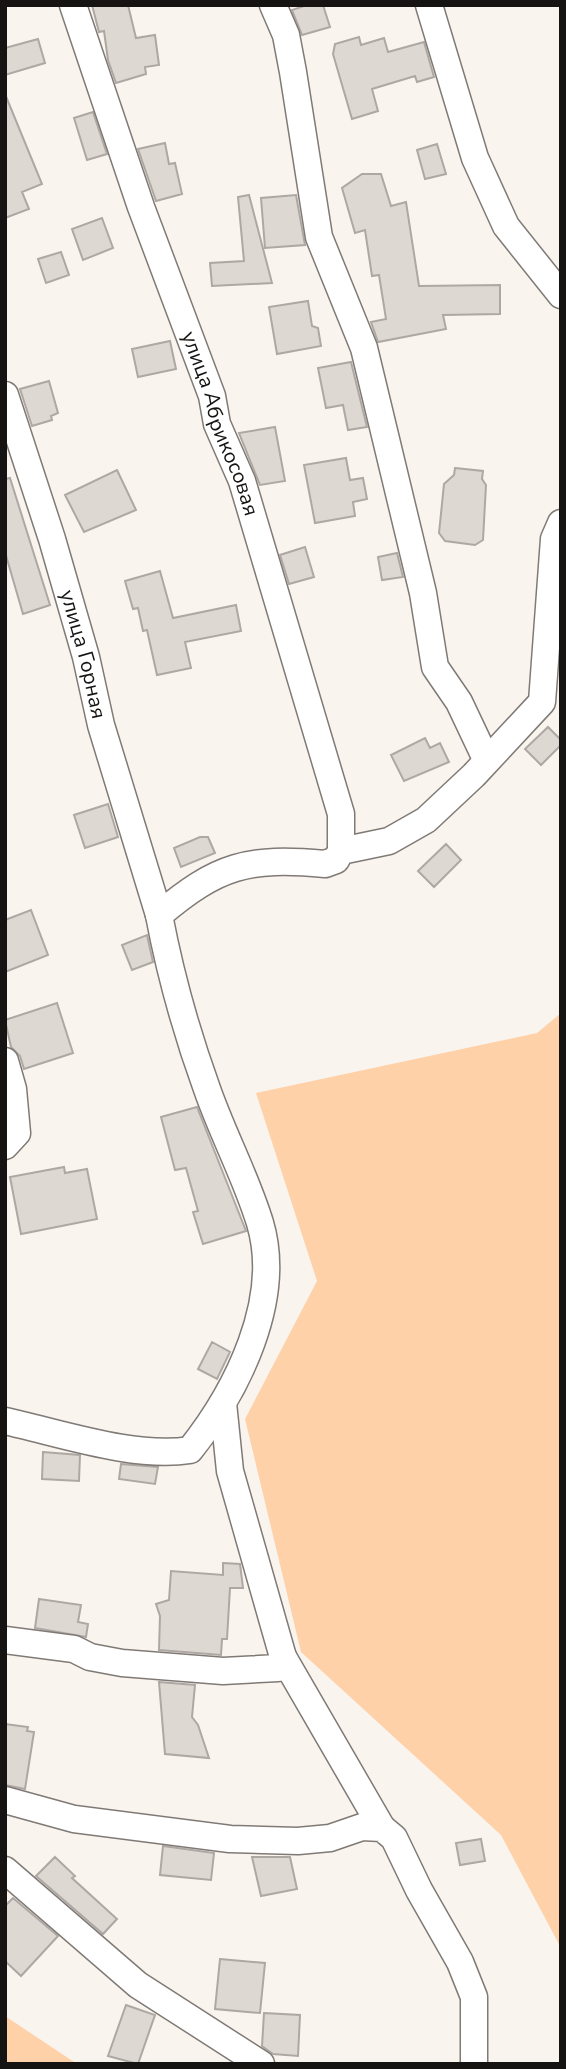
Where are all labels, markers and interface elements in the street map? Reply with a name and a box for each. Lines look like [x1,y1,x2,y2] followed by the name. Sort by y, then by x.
[175,327,266,519] street label: улица Абрикосовая
[53,586,113,721] street label: улица Горная

